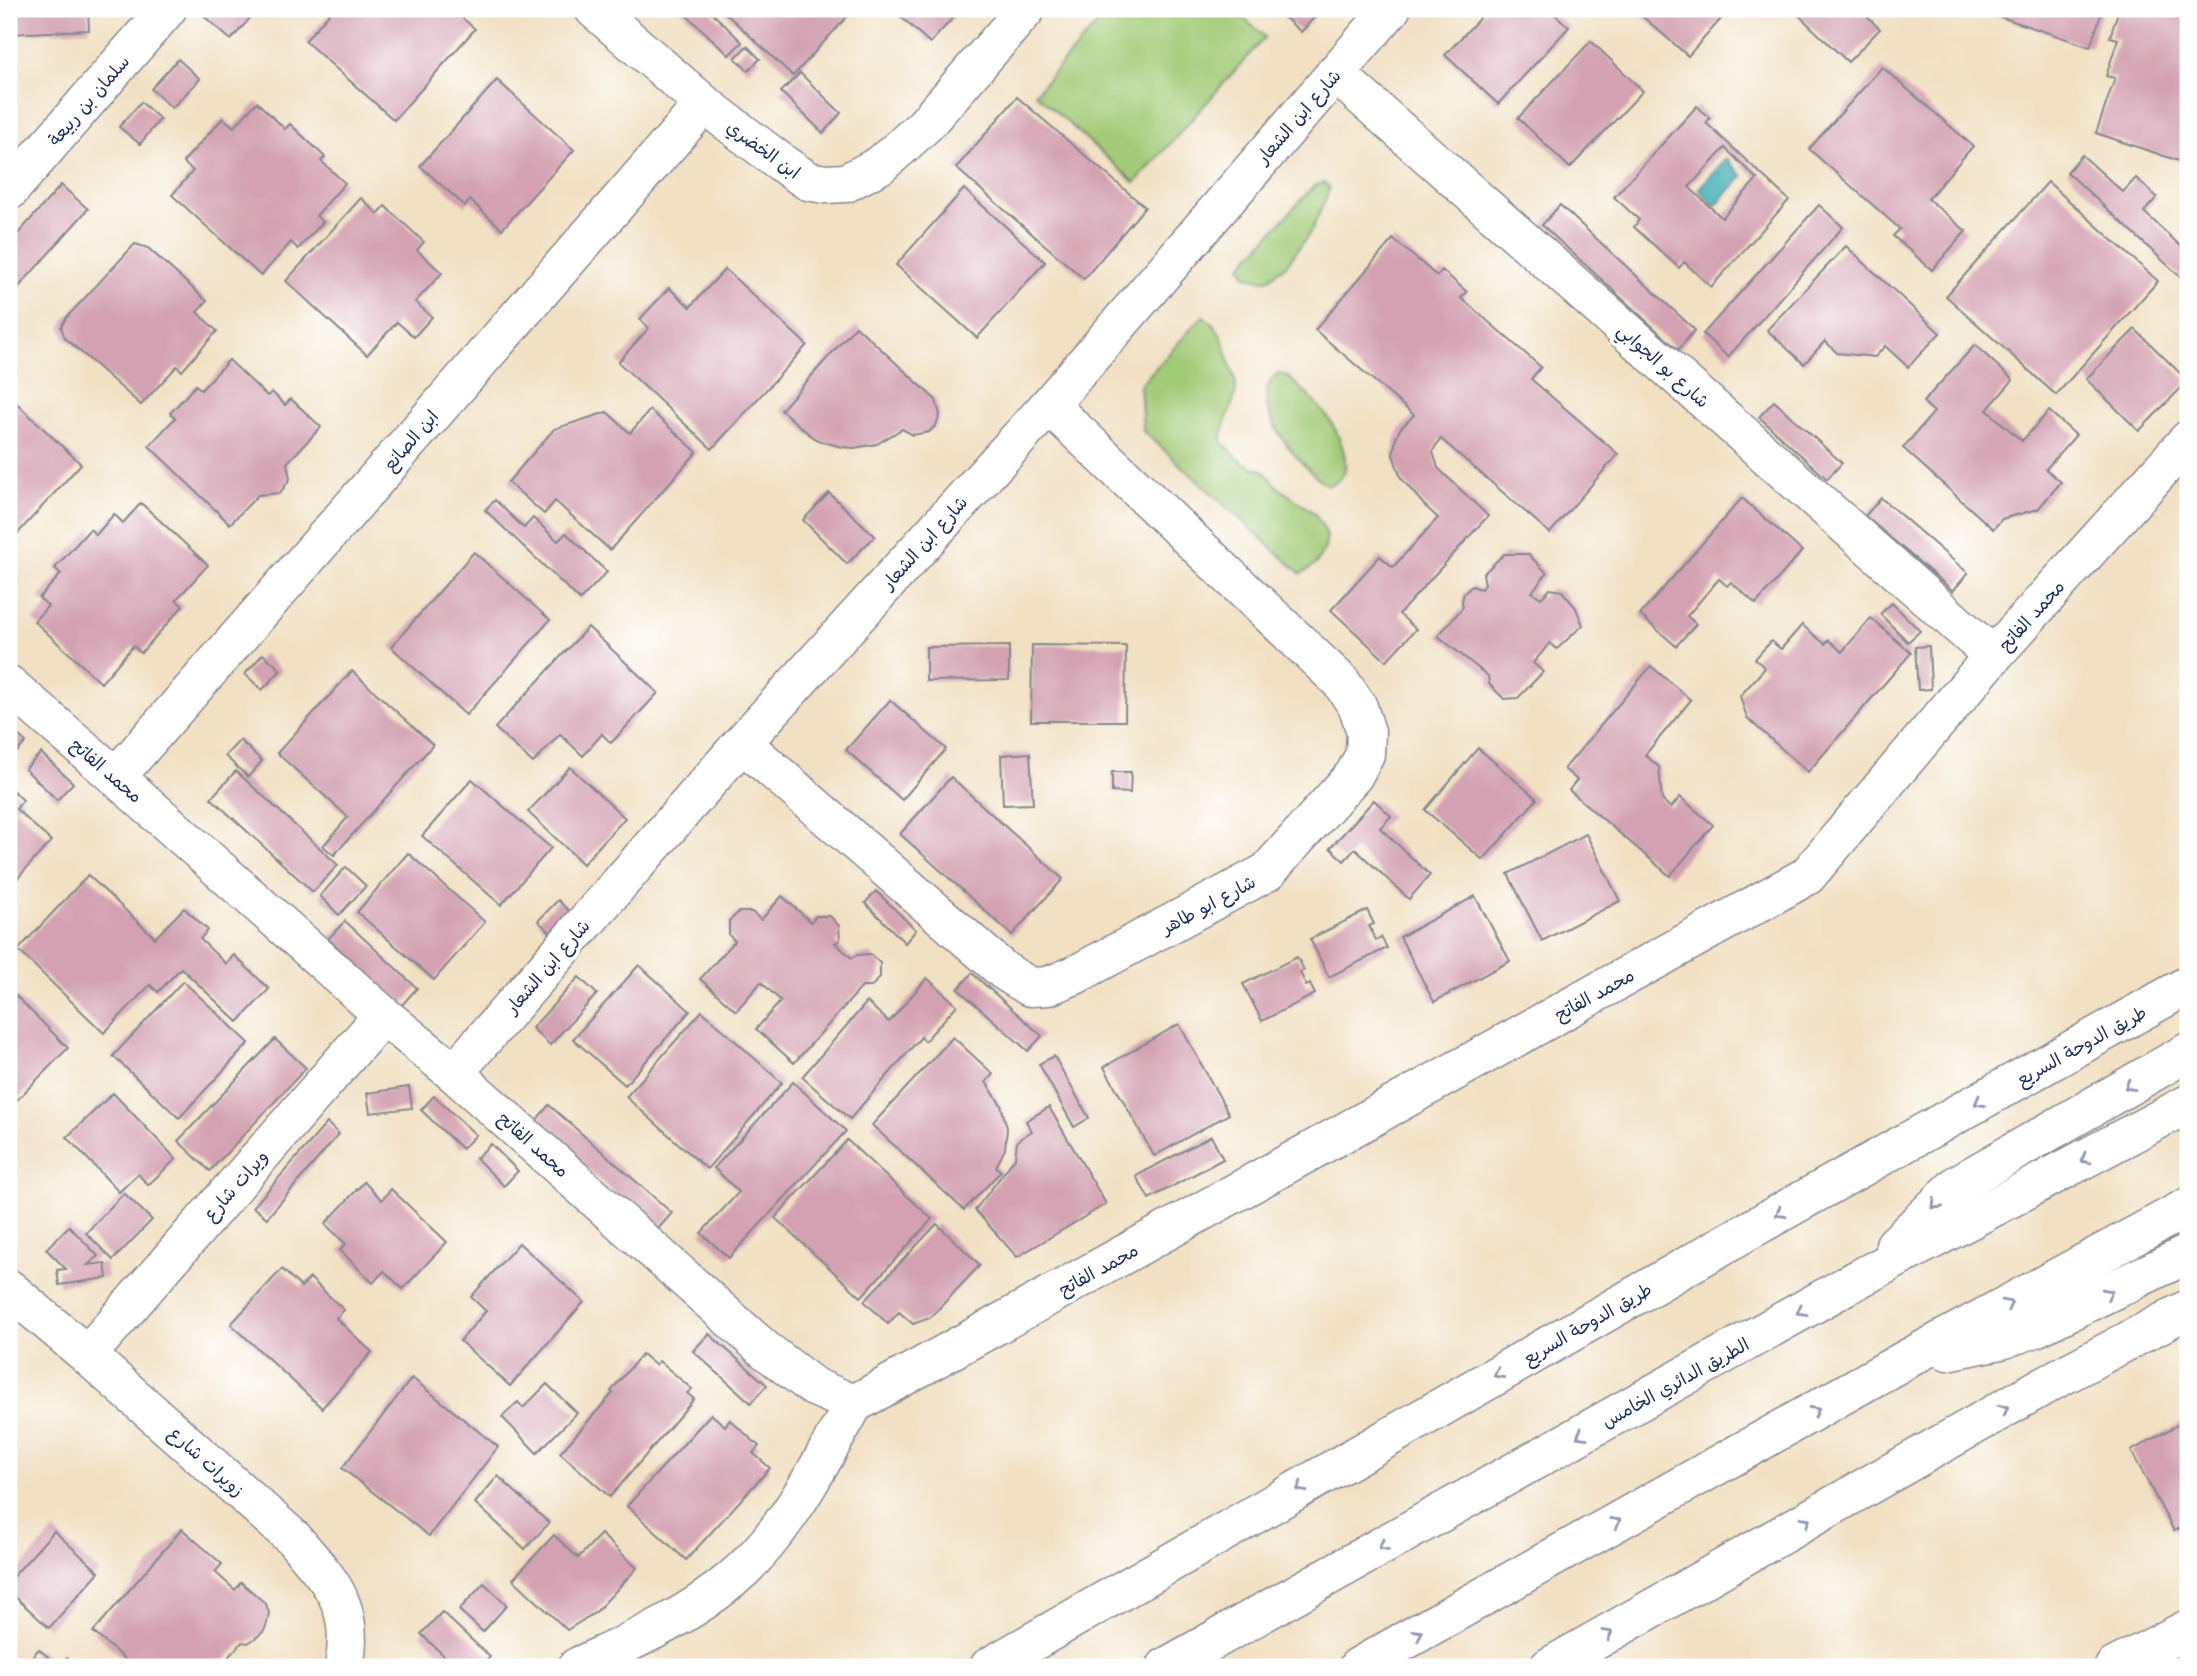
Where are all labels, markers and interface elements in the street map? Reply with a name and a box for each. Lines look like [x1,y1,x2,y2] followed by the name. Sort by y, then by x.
[42,49,134,151] street label: سلمان بن ربيعة
[1249,64,1346,170] street label: شارع ابن الشعار
[721,114,806,185] street label: ابن الخضري
[1610,317,1715,416] street label: شارع بو الجوابي
[377,404,445,477] street label: ابن الصانع
[874,490,973,596] street label: شارع ابن الشعار
[1993,574,2070,656] street label: محمد الفاتح
[65,732,148,809] street label: محمد الفاتح
[1155,869,1260,941] street label: شارع ابو طاهر
[498,914,595,1020] street label: شارع ابن الشعار
[1550,962,1639,1027] street label: محمد الفاتح
[2012,999,2151,1093] street label: طريق الدوحة السريع
[2124,1078,2136,1091] one-way arrow
[1974,1094,1986,1107] one-way arrow
[493,1106,575,1183] street label: محمد الفاتح
[197,1144,273,1226] street label: ويرات شارع
[2079,1151,2092,1165] one-way arrow
[1931,1197,1944,1210] one-way arrow
[1775,1205,1788,1218] one-way arrow
[1054,1237,1143,1302] street label: محمد الفاتح
[1518,1276,1657,1371] street label: طريق الدوحة السريع
[2101,1287,2113,1301] one-way arrow
[2001,1299,2013,1313] one-way arrow
[1795,1303,1808,1316] one-way arrow
[1597,1331,1754,1434] street label: الطريق الدائري الخامس
[1492,1366,1505,1379] one-way arrow
[1996,1404,2009,1417] one-way arrow
[1807,1406,1820,1419] one-way arrow
[163,1421,250,1502] street label: زويرات شارع
[1576,1427,1588,1440] one-way arrow
[1295,1480,1308,1493] one-way arrow
[1798,1516,1811,1529] one-way arrow
[1609,1517,1622,1530] one-way arrow
[1377,1538,1390,1551] one-way arrow
[1411,1629,1423,1642] one-way arrow
[1600,1629,1613,1642] one-way arrow

